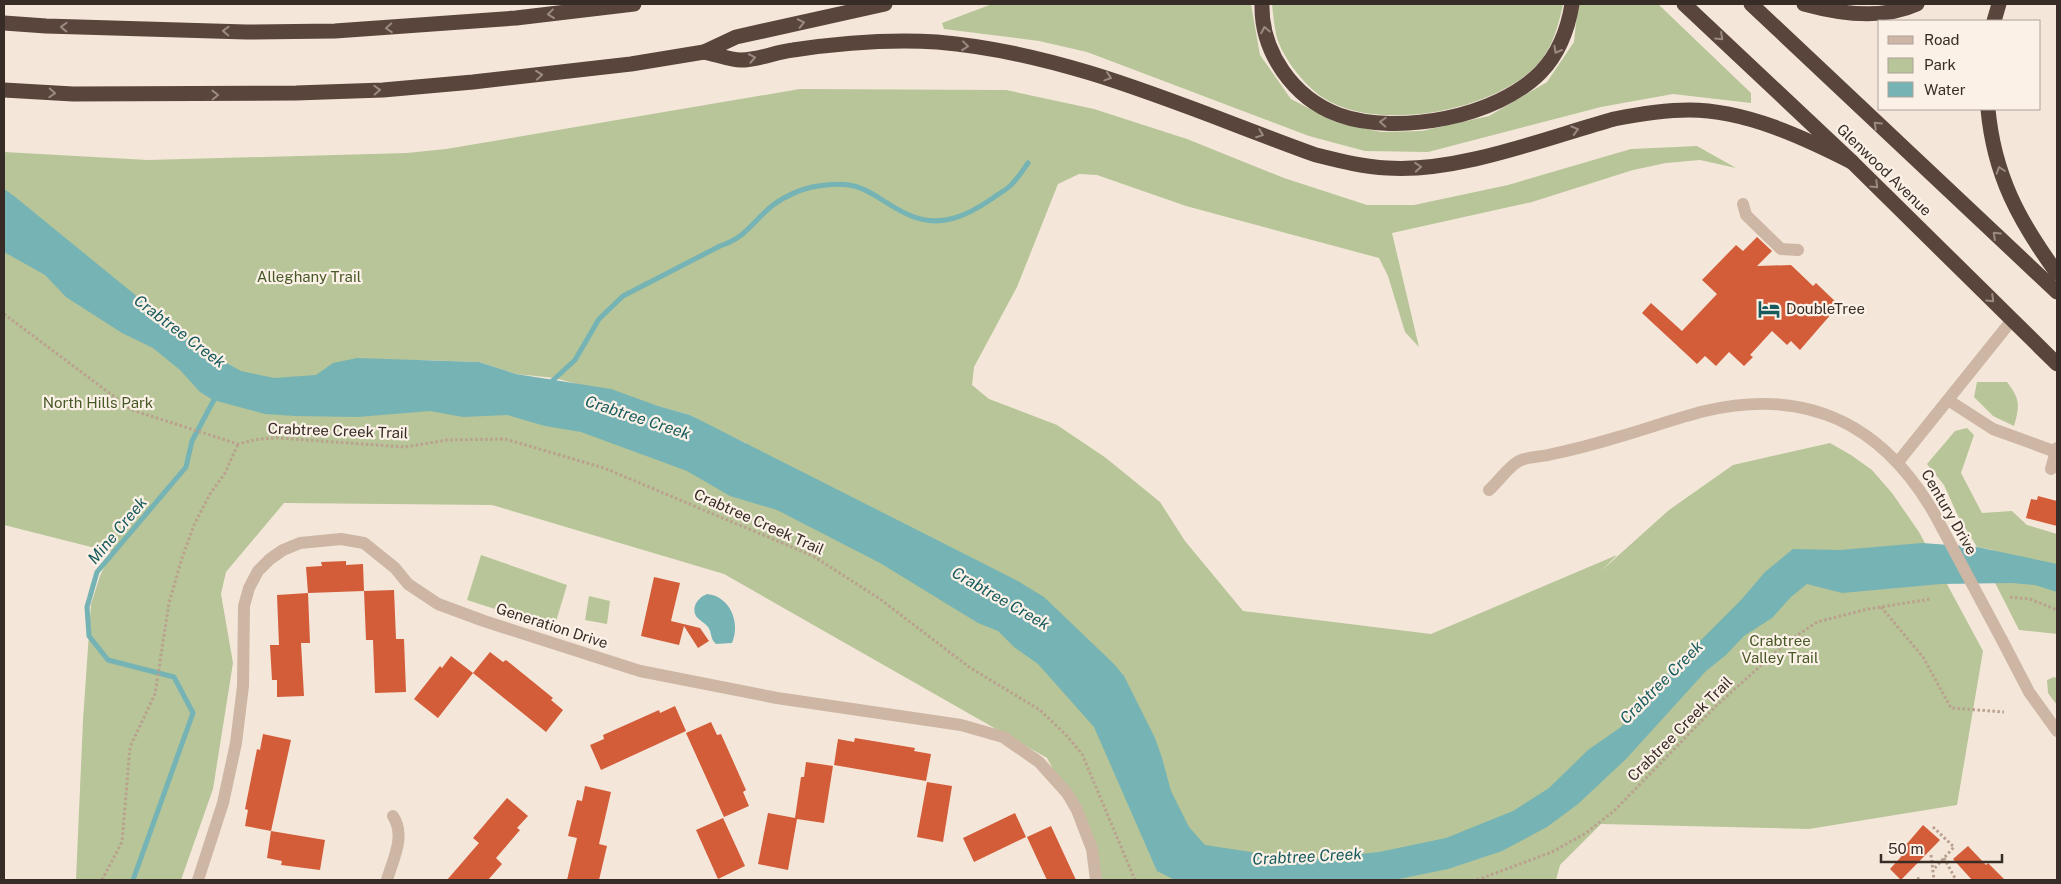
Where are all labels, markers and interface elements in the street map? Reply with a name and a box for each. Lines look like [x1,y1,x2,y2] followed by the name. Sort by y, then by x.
[546,8,554,19] one-way arrow
[796,18,805,29] one-way arrow
[1878,20,2041,110] legend
[60,22,68,32] one-way arrow
[385,22,393,33] one-way arrow
[222,26,230,37] one-way arrow
[1260,26,1270,34] one-way arrow
[1714,31,1723,40] one-way arrow
[1924,31,1960,48] text: Road
[961,40,969,51] one-way arrow
[1553,44,1563,53] one-way arrow
[747,53,756,63] one-way arrow
[1924,56,1956,73] text: Park
[535,70,543,81] one-way arrow
[1103,72,1112,82] one-way arrow
[1924,81,1966,98] text: Water
[374,85,382,95] one-way arrow
[49,87,57,98] one-way arrow
[212,90,219,100] one-way arrow
[1379,116,1387,127] one-way arrow
[1834,120,1935,219] street label: Glenwood Avenue
[1873,122,1882,131] one-way arrow
[1571,125,1579,135] one-way arrow
[1255,128,1264,139] one-way arrow
[1414,162,1422,173] one-way arrow
[1995,166,2005,175] one-way arrow
[1870,179,1879,188] one-way arrow
[1992,232,2001,241] one-way arrow
[257,268,361,285] park label: Alleghany Trail
[130,291,229,372] water label: Crabtree Creek
[1986,293,1995,302] one-way arrow
[1756,296,1782,322] hotel icon: DoubleTree
[1786,300,1865,317] place label: DoubleTree
[583,392,693,444] water label: Crabtree Creek
[43,394,153,411] park label: North Hills Park
[267,420,409,441] street label: Crabtree Creek Trail
[1918,466,1981,557] street label: Century Drive
[691,485,827,558] street label: Crabtree Creek Trail
[84,493,151,568] water label: Mine Creek
[949,563,1053,634] water label: Crabtree Creek
[494,599,610,652] street label: Generation Drive
[1742,632,1818,666] park label: Crabtree Valley Trail
[1616,637,1707,728] water label: Crabtree Creek
[1624,673,1735,784] street label: Crabtree Creek Trail
[1881,832,2002,864] scale bar
[1888,840,1923,857] text: 50 m
[1252,844,1363,869] water label: Crabtree Creek

